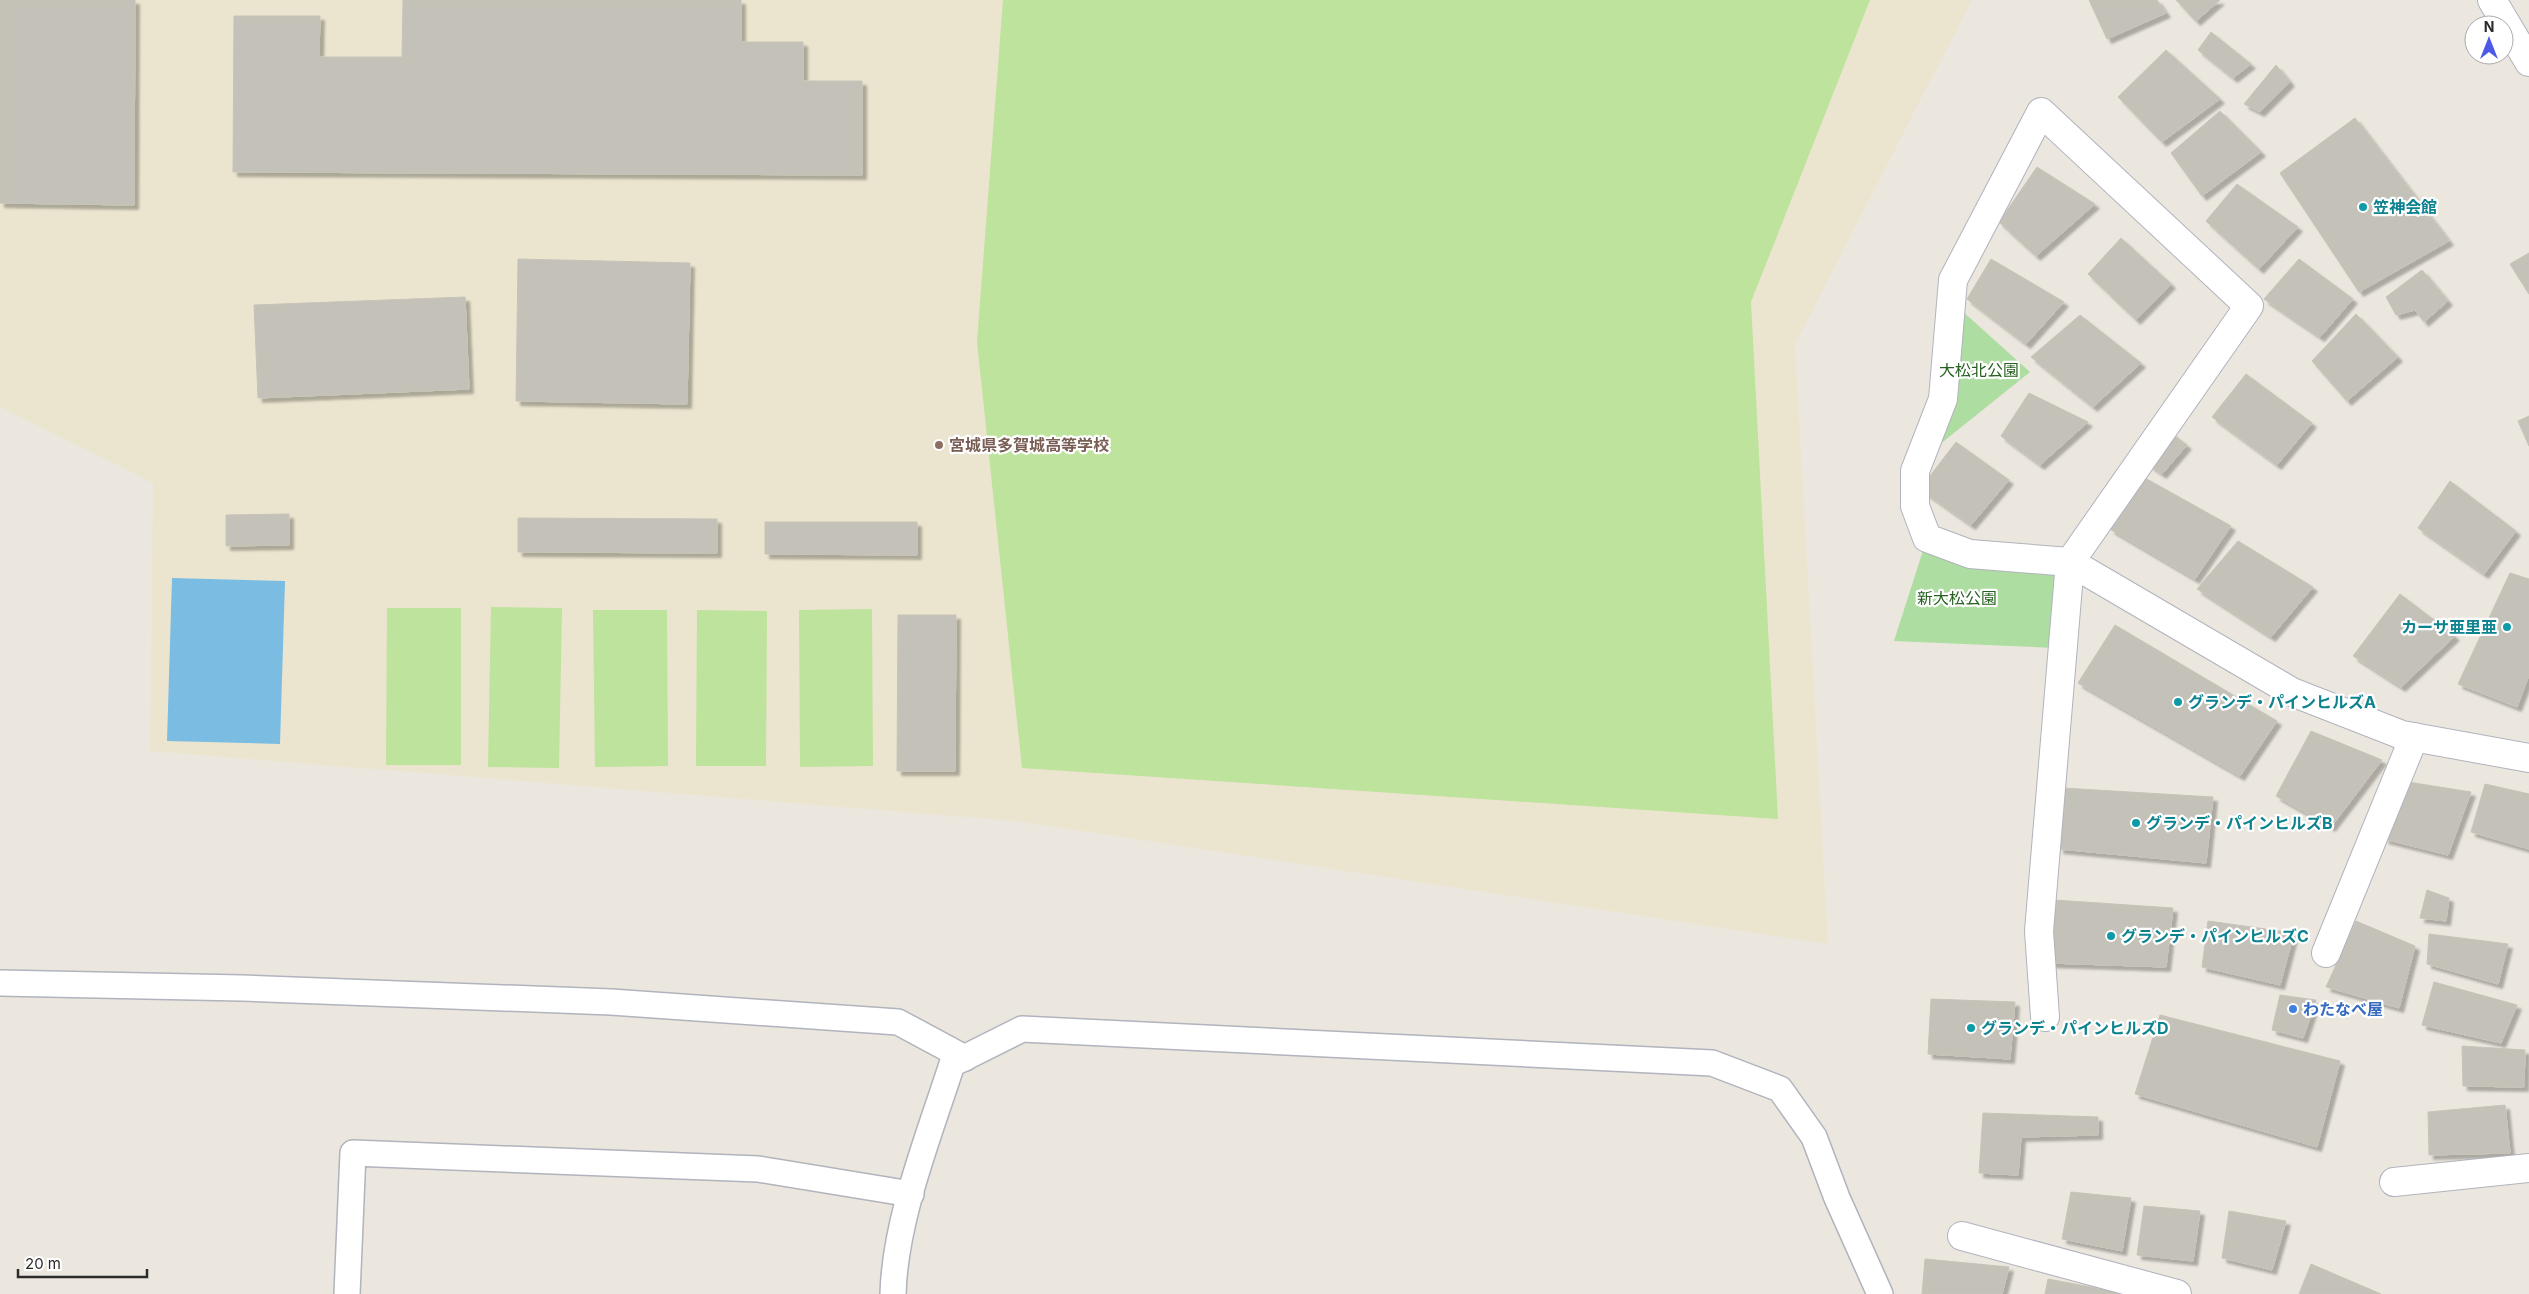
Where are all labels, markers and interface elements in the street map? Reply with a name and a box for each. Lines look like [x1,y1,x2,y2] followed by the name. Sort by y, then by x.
[2464,15,2514,65] north arrow
[2484,18,2494,35] text: N
[2373,197,2437,217] place label: 笠神会館
[2357,201,2369,213] marker: 笠神会館
[1939,360,2019,380] park label: 大松北公園
[949,435,1109,455] place label: 宮城県多賀城高等学校
[933,439,945,451] marker: 宮城県多賀城高等学校
[1917,588,1997,608] park label: 新大松公園
[2401,617,2497,637] place label: カーサ亜里亜
[2501,621,2513,633] marker: カーサ亜里亜
[2188,692,2376,712] place label: グランデ・パインヒルズA
[2172,696,2184,708] marker: グランデ・パインヒルズA
[2146,813,2333,833] place label: グランデ・パインヒルズB
[2130,817,2142,829] marker: グランデ・パインヒルズB
[2121,926,2309,946] place label: グランデ・パインヒルズC
[2105,930,2117,942] marker: グランデ・パインヒルズC
[2303,999,2383,1019] place label: わたなべ屋
[2287,1003,2299,1015] marker: わたなべ屋
[1981,1018,2169,1038] place label: グランデ・パインヒルズD
[1965,1022,1977,1034] marker: グランデ・パインヒルズD
[18,1246,146,1278] scale bar
[25,1254,61,1273] text: 20 m

